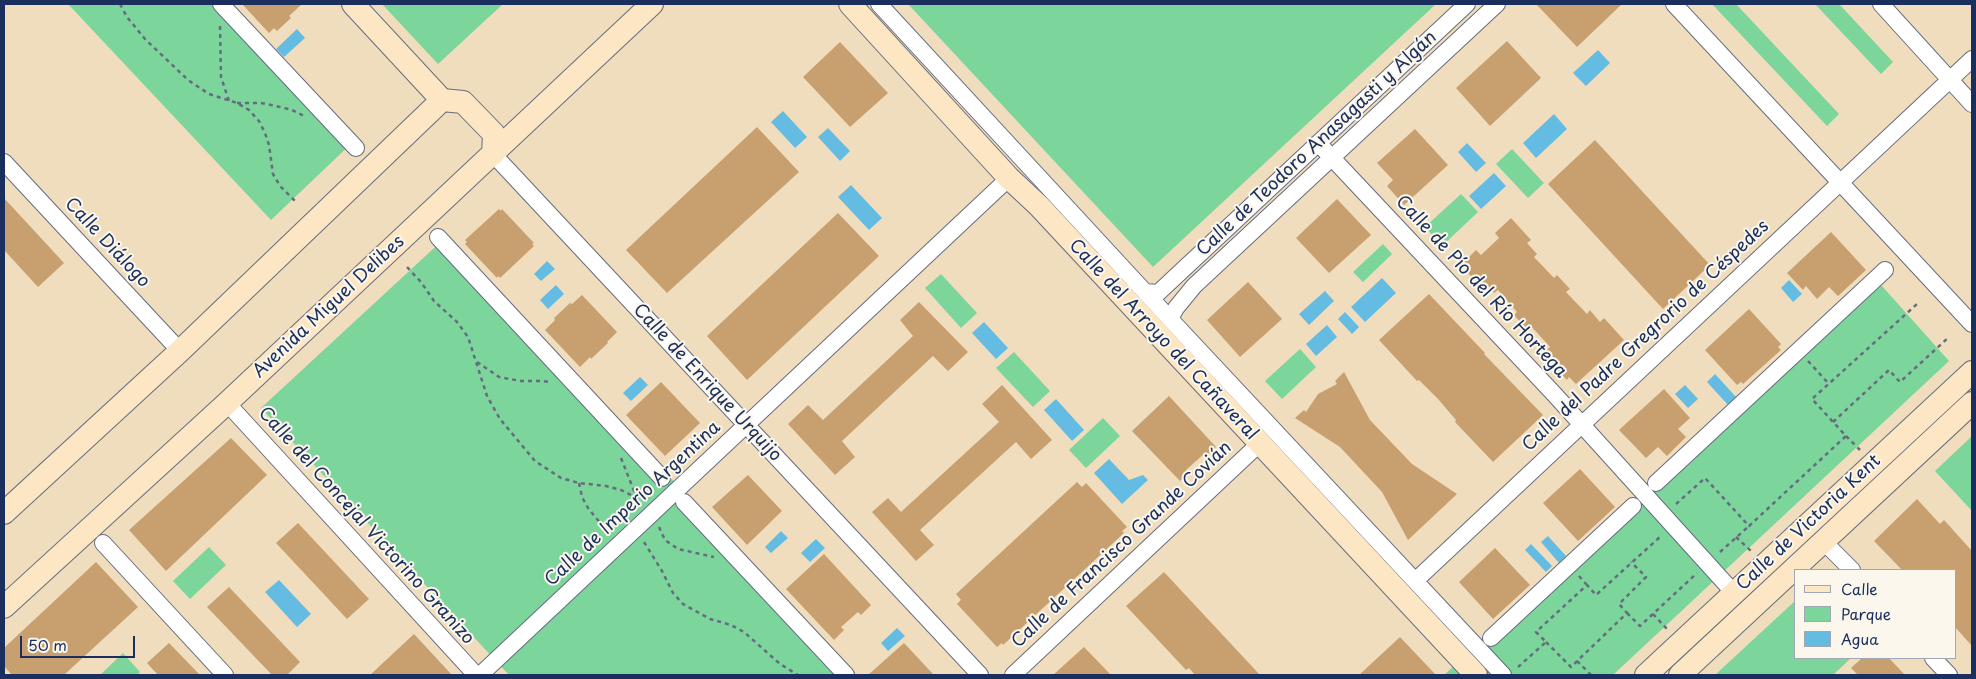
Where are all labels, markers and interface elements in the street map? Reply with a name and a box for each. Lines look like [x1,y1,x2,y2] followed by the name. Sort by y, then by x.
[1193,27,1441,261] street label: Calle de Teodoro Anasagasti y Algán
[1391,191,1571,383] street label: Calle de Pío del Río Hortega
[60,193,154,293] street label: Calle Diálogo
[1518,216,1774,456] street label: Calle del Padre Gregrorio de Céspedes
[249,231,409,383] street label: Avenida Miguel Delibes
[1064,235,1262,445] street label: Calle del Arroyo del Cañaveral
[628,300,786,466] street label: Calle de Enrique Urquijo
[254,403,478,649] street label: Calle del Concejal Victorino Granizo
[541,417,725,591] street label: Calle de Imperio Argentina
[1007,437,1237,653] street label: Calle de Francisco Grande Covián
[1732,451,1886,595] street label: Calle de Victoria Kent
[1794,569,1956,659] legend
[1841,602,1891,625] text: Parque
[22,626,138,658] scale bar
[1841,627,1879,650] text: Agua
[28,633,67,656] text: 50 m

